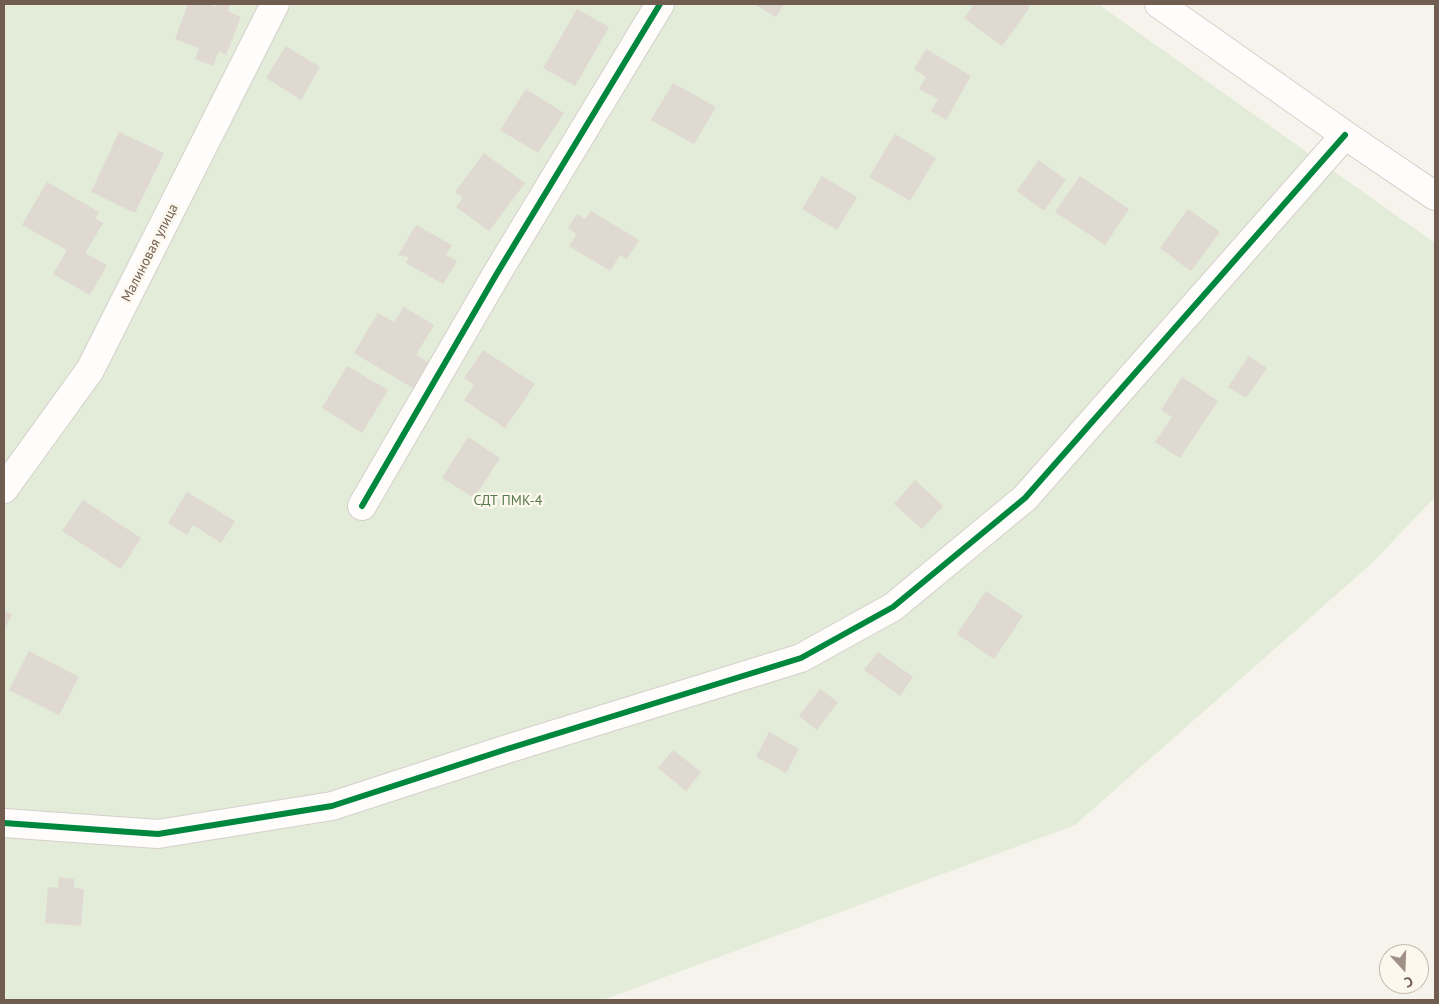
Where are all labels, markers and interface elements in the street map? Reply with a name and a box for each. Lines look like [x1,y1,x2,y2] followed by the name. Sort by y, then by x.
[118,201,182,305] street label: Малиновая улица
[474,493,542,509] park label: СДТ ПМК-4
[1379,944,1429,994] north arrow
[1402,972,1416,992] text: С

